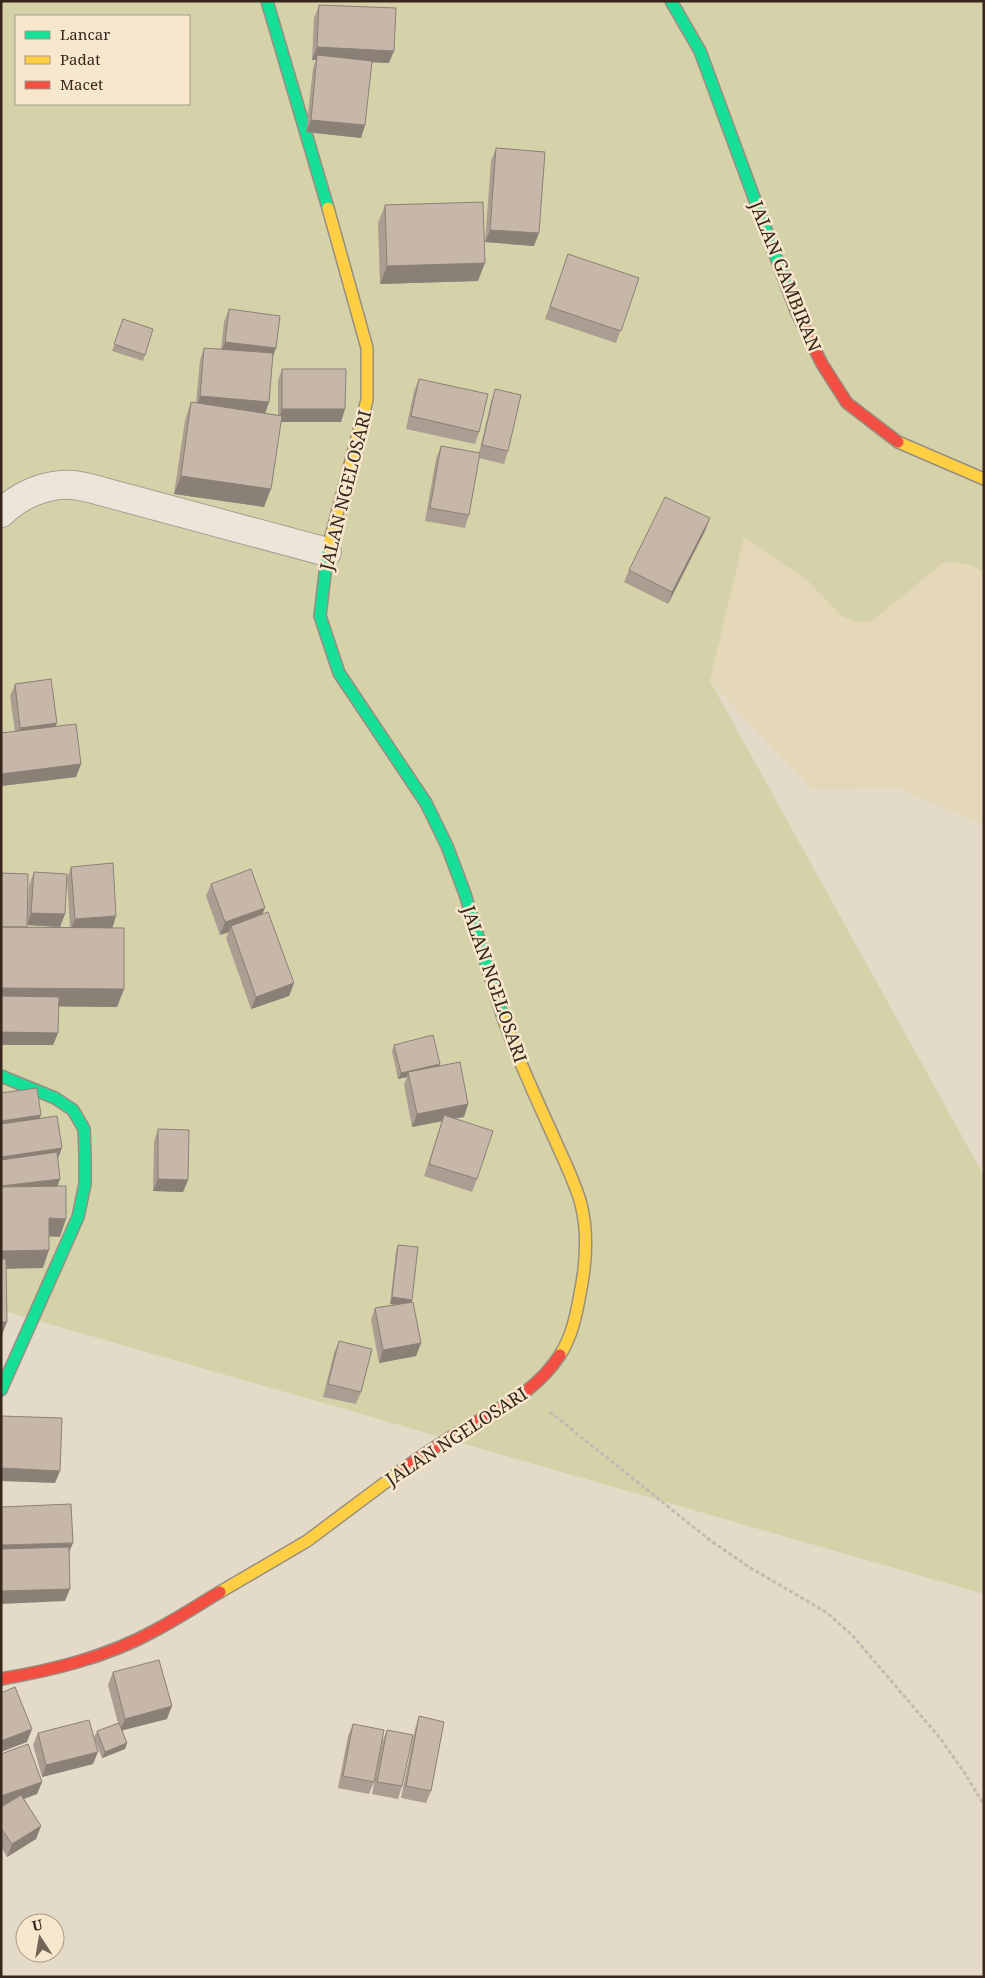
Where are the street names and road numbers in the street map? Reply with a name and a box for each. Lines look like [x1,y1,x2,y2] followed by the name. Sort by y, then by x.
[744,196,827,355] street label: JALAN GAMBIRAN
[313,407,377,574] street label: JALAN NGELOSARI
[457,901,533,1066] street label: JALAN NGELOSARI
[380,1381,531,1491] street label: JALAN NGELOSARI

